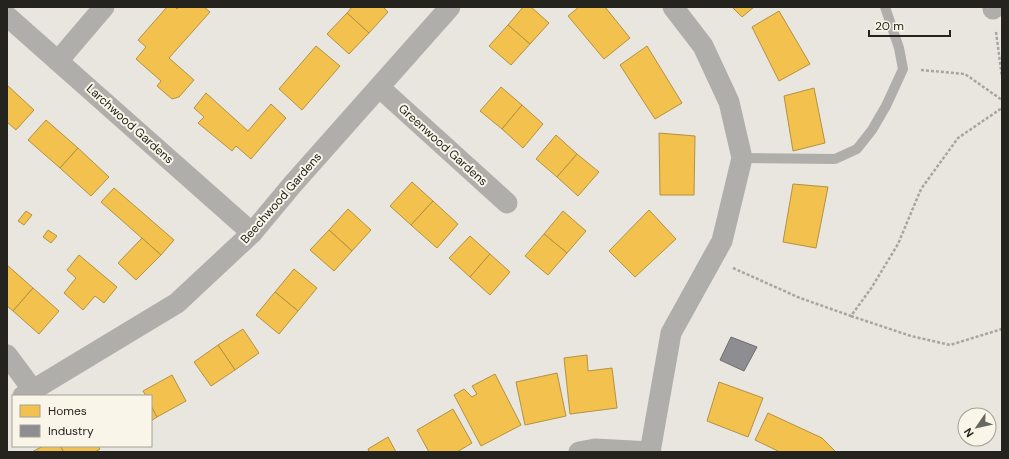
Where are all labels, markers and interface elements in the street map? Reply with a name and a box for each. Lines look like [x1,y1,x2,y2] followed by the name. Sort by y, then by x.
[869,12,950,38] scale bar
[875,18,904,34] text: 20 m
[83,81,177,167] street label: Larchwood Gardens
[395,101,491,189] street label: Greenwood Gardens
[237,149,325,247] street label: Beechwood Gardens
[12,395,152,447] legend
[48,403,87,419] text: Homes
[957,407,997,447] north arrow
[48,423,94,439] text: Industry
[961,425,977,440] text: N

